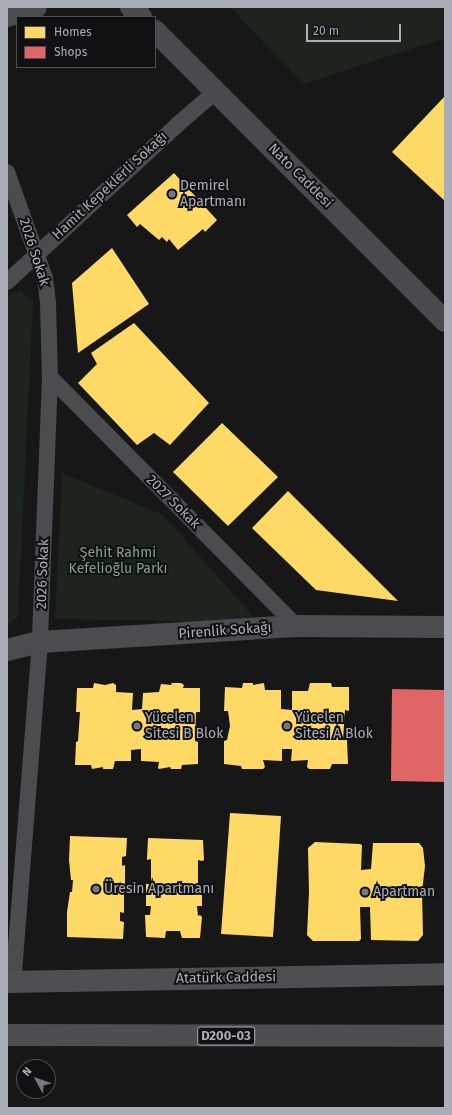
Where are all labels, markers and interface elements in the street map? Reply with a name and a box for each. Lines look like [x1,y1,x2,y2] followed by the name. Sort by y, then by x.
[16,16,156,68] legend
[308,16,403,42] scale bar
[313,24,339,38] text: 20 m
[54,25,92,39] text: Homes
[54,45,87,59] text: Shops
[49,128,171,244] street label: Hamit Kepeklerli Sokağı
[264,140,336,212] street label: Nato Caddesi
[180,178,246,210] place label: Demirel Apartmanı
[167,189,177,199] marker: Demirel Apartmanı
[15,216,53,288] street label: 2026 Sokak
[143,472,203,532] street label: 2027 Sokak
[33,539,53,609] street label: 2026 Sokak
[69,545,167,578] park label: Şehit Rahmi Kefelioğlu Parkı
[178,619,272,643] street label: Pirenlik Sokağı
[145,710,223,742] place label: Yücelen Sitesi B Blok
[295,710,373,742] place label: Yücelen Sitesi A Blok
[132,721,142,731] marker: Yücelen Sitesi B Blok
[282,721,292,731] marker: Yücelen Sitesi A Blok
[104,881,214,897] place label: Üresin Apartmanı
[91,884,101,894] marker: Üresin Apartmanı
[373,884,435,900] place label: Apartman
[360,887,370,897] marker: Apartman
[176,969,276,987] street label: Atatürk Caddesi
[197,1025,255,1047] road number: D200-03
[16,1059,56,1099] north arrow
[20,1065,35,1079] text: N

